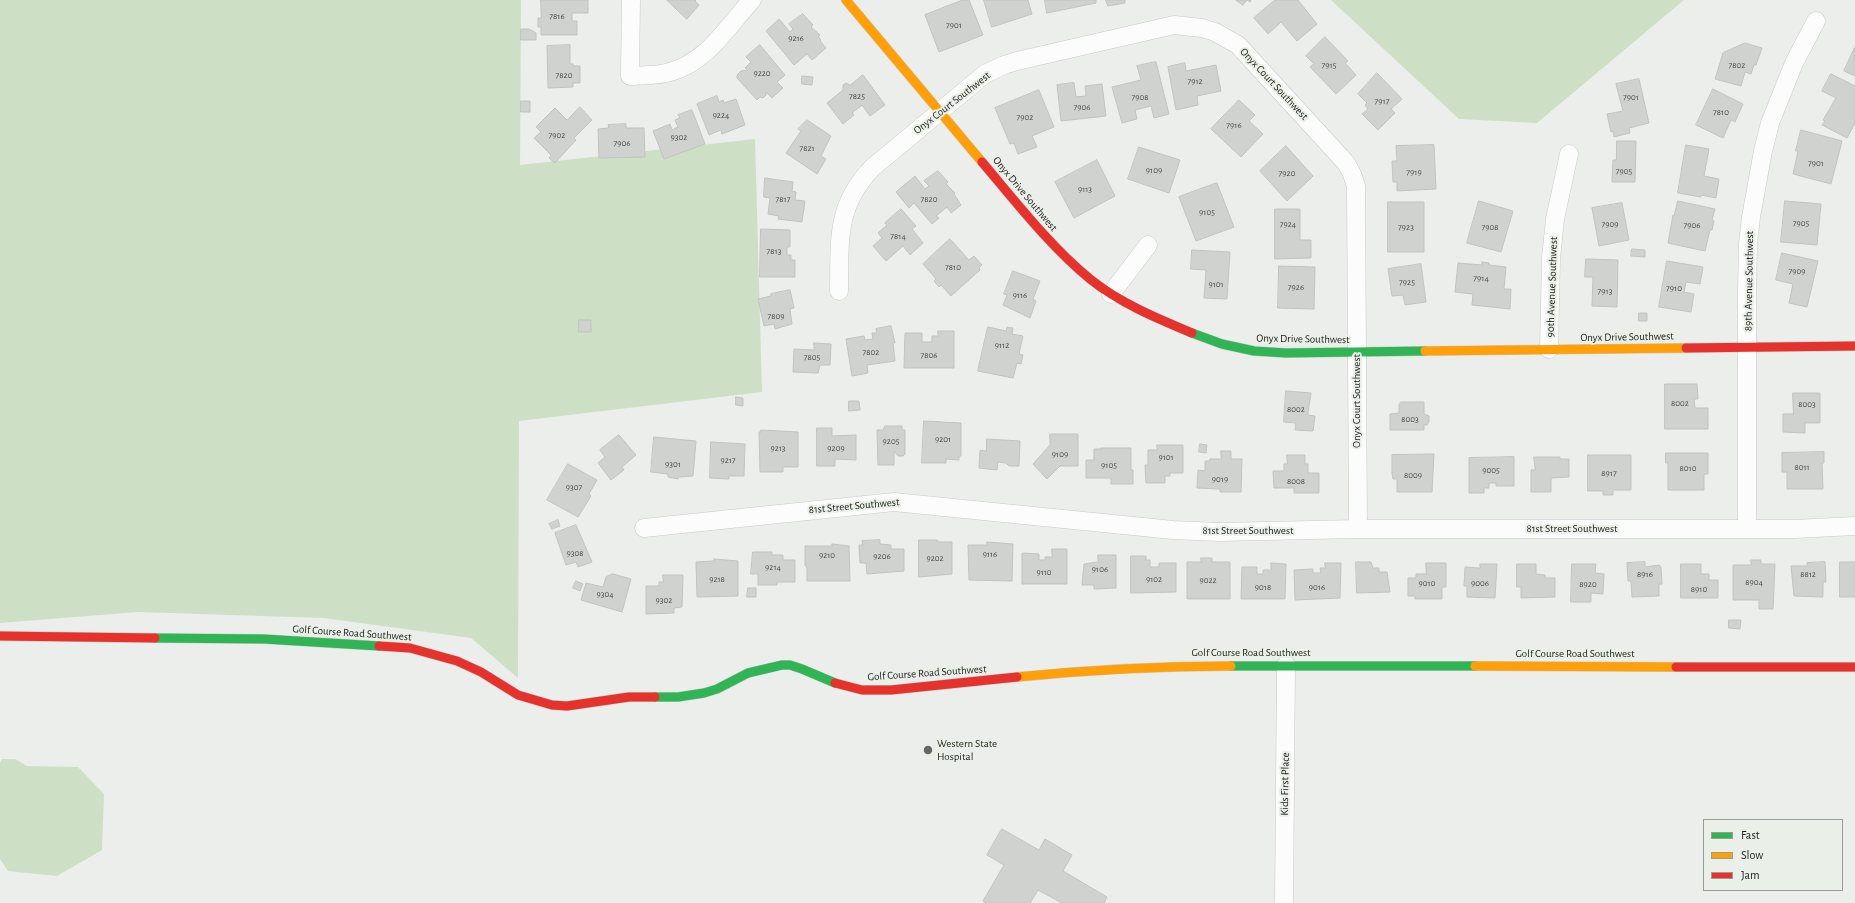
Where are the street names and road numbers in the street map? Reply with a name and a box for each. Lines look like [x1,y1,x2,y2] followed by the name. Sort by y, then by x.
[1237,45,1311,123] street label: Onyx Court Southwest
[911,69,993,137] street label: Onyx Court Southwest
[990,154,1060,234] street label: Onyx Drive Southwest
[1742,231,1756,331] street label: 89th Avenue Southwest
[1544,236,1560,338] street label: 90th Avenue Southwest
[1580,330,1674,344] street label: Onyx Drive Southwest
[1256,332,1350,346] street label: Onyx Drive Southwest
[1350,354,1364,448] street label: Onyx Court Southwest
[808,495,900,517] street label: 81st Street Southwest
[1526,522,1618,536] street label: 81st Street Southwest
[1202,524,1294,538] street label: 81st Street Southwest
[292,622,412,644] street label: Golf Course Road Southwest
[1191,646,1311,660] street label: Golf Course Road Southwest
[1515,647,1635,661] street label: Golf Course Road Southwest
[867,662,987,684] street label: Golf Course Road Southwest
[1278,752,1292,816] street label: Kids First Place

